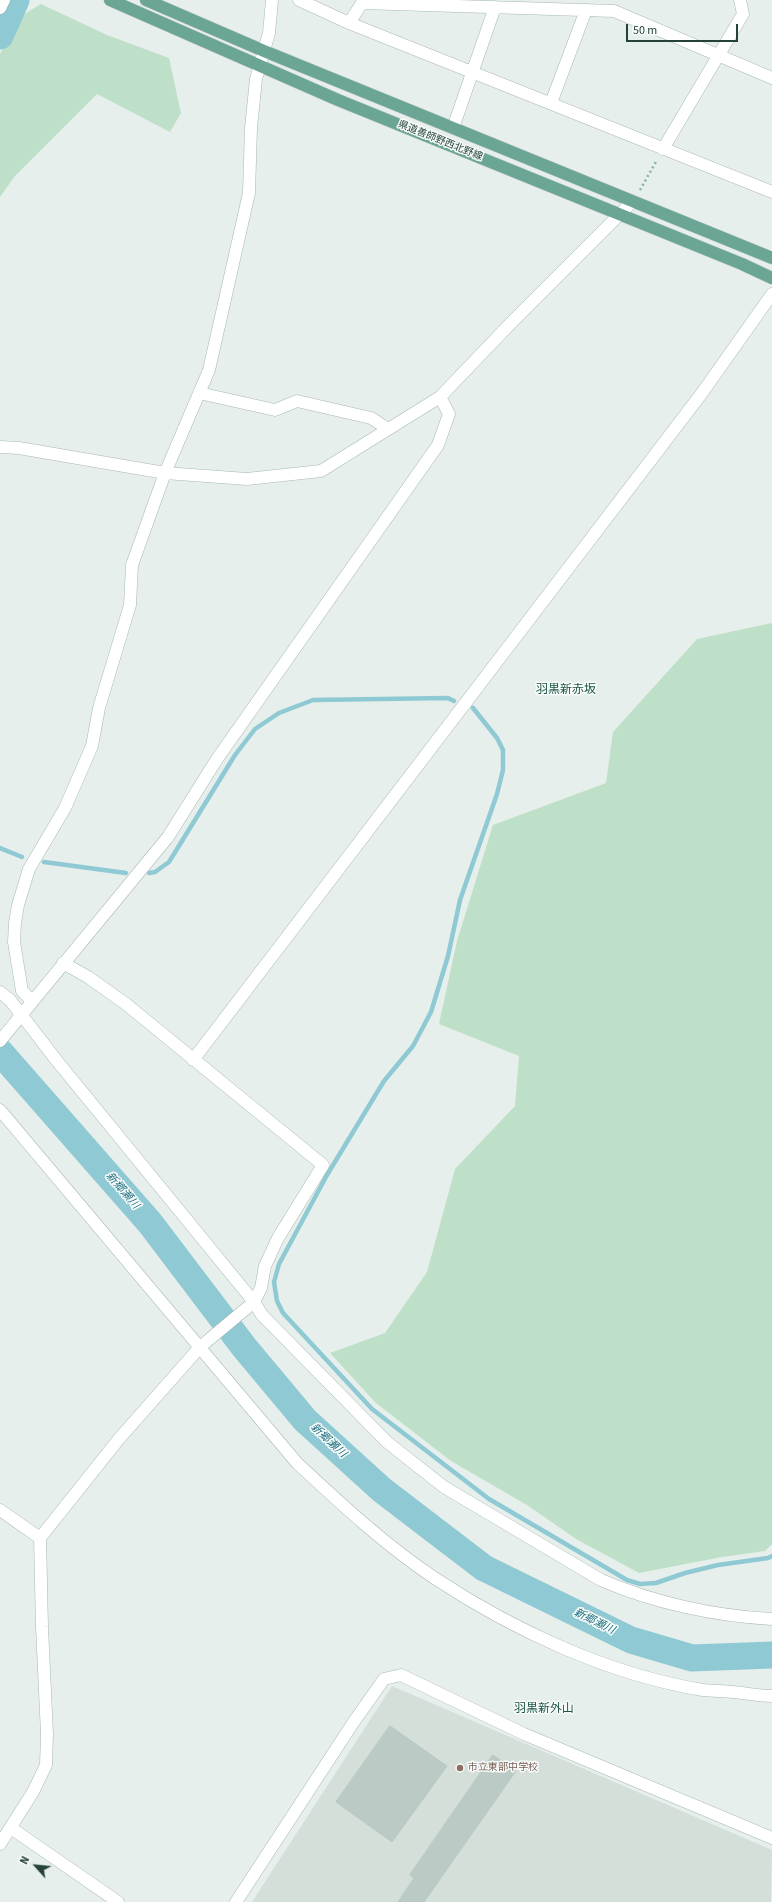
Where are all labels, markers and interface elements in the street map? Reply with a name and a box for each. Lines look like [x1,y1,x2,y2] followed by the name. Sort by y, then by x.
[628,16,740,42] scale bar
[633,22,657,39] text: 50 m
[396,119,484,163] street label: 県道善師野西北野線
[536,683,596,697] district label: 羽黒新赤坂
[103,1170,141,1212] water label: 新郷瀬川
[307,1421,349,1461] water label: 新郷瀬川
[571,1606,617,1638] water label: 新郷瀬川
[514,1702,574,1716] district label: 羽黒新外山
[468,1762,538,1774] place label: 市立東部中学校
[455,1763,465,1773] marker: 市立東部中学校
[16,1846,56,1886] north arrow
[17,1854,33,1867] text: N

